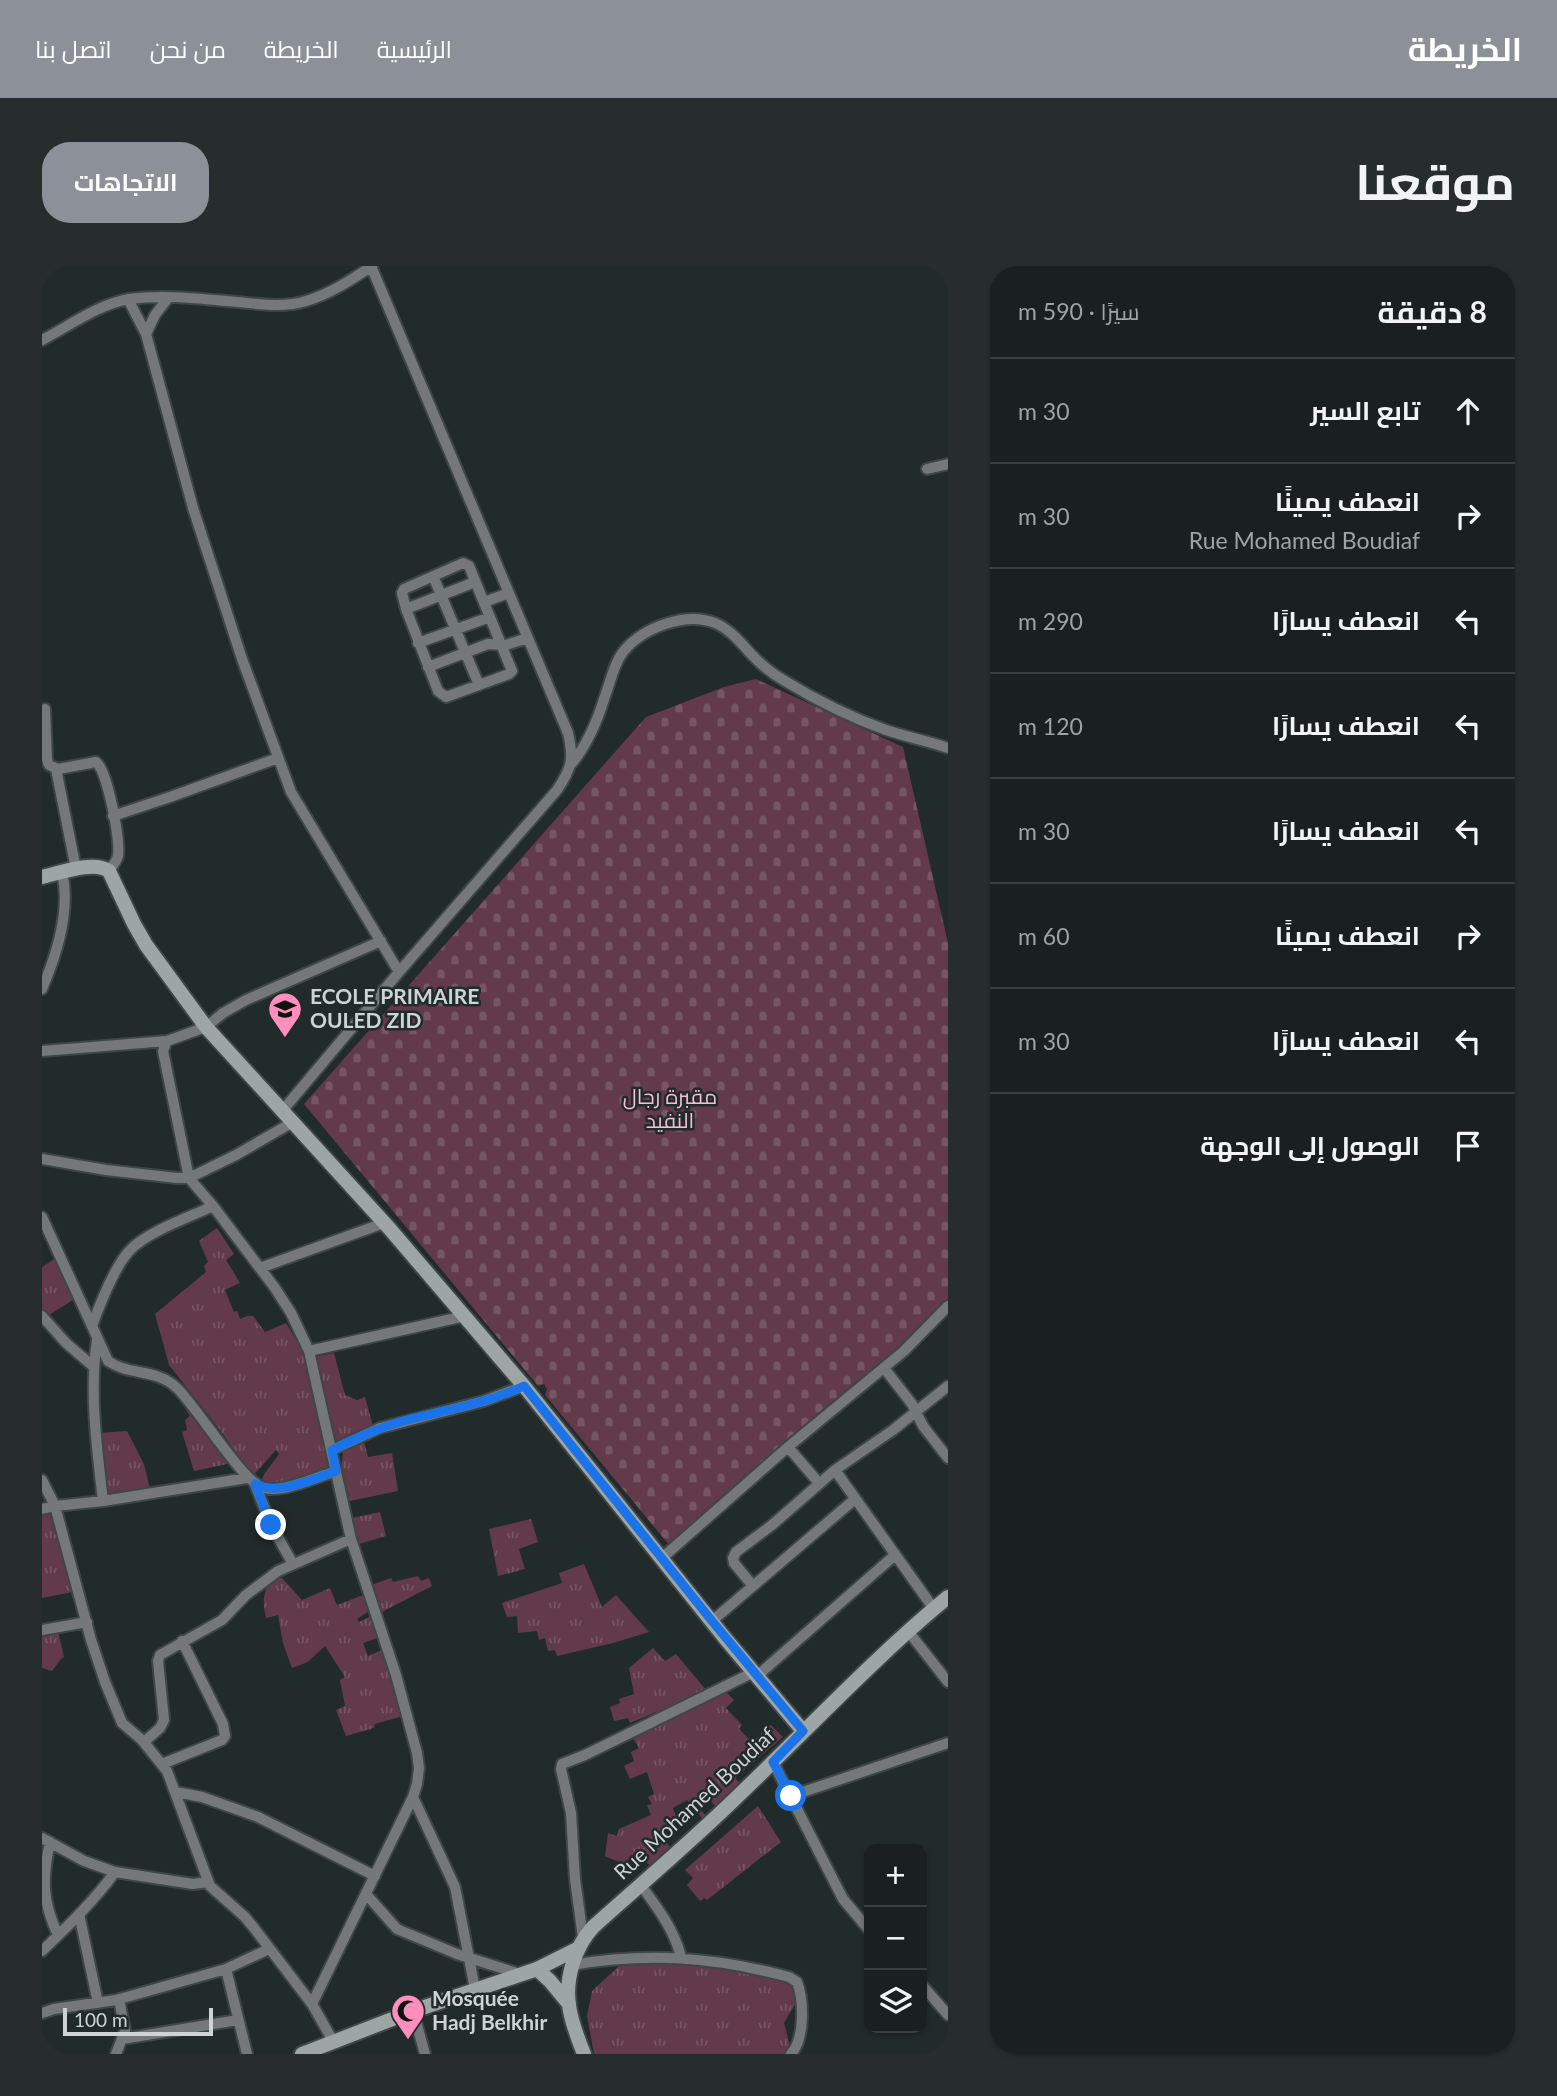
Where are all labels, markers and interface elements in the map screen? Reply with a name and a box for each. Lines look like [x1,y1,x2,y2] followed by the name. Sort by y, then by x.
[1408,28,1522,68] text: الخريطة
[35,34,112,63] text: اتصل بنا
[150,34,226,63] text: من نحن
[264,34,339,63] text: الخريطة
[377,34,452,63] text: الرئيسية
[42,142,209,223] button: الاتجاهات
[1355,152,1515,210] text: موقعنا
[1377,293,1487,329] text: 8 دقيقة
[1018,297,1139,325] text: سيرًا · 590 m
[1449,392,1487,430] icon: ahead
[1310,394,1420,426] text: تابع السير
[1018,397,1070,425] text: 30 m
[1275,485,1420,517] text: انعطف يمينًا
[1449,497,1487,535] icon: right
[1018,502,1070,530] text: 30 m
[1189,526,1420,554] text: Rue Mohamed Boudiaf
[1449,602,1487,640] icon: left
[1272,604,1420,636] text: انعطف يسارًا
[1018,607,1083,635] text: 290 m
[1449,707,1487,745] icon: left
[1272,709,1420,741] text: انعطف يسارًا
[1018,712,1083,740] text: 120 m
[1449,812,1487,850] icon: left
[1272,814,1420,846] text: انعطف يسارًا
[1018,817,1070,845] text: 30 m
[1449,917,1487,955] icon: right
[1275,919,1420,951] text: انعطف يمينًا
[1018,922,1070,950] text: 60 m
[310,983,479,1032] place label: ECOLE PRIMAIRE OULED ZID
[266,990,304,1039] school or university icon: ECOLE PRIMAIRE OULED ZID
[1449,1022,1487,1060] icon: left
[1272,1024,1420,1056] text: انعطف يسارًا
[1018,1027,1070,1055] text: 30 m
[623,1083,717,1132] park label: مقبرة رجال النفيد
[1449,1127,1487,1165] icon: arrive
[1200,1129,1420,1161] text: الوصول إلى الوجهة
[255,1509,286,1540] route end
[608,1721,780,1884] street label: Rue Mohamed Boudiaf
[775,1780,806,1811] route start
[864,1844,927,2033] map controls
[864,1844,927,1907] button: +
[864,1907,927,1970] button: −
[864,1970,927,2033] button: layers
[432,1985,547,2034] place label: Mosquée Hadj Belkhir
[389,1992,427,2041] mosque icon: Mosquée Hadj Belkhir
[63,2005,214,2037] scale bar
[74,2008,128,2031] text: 100 m

